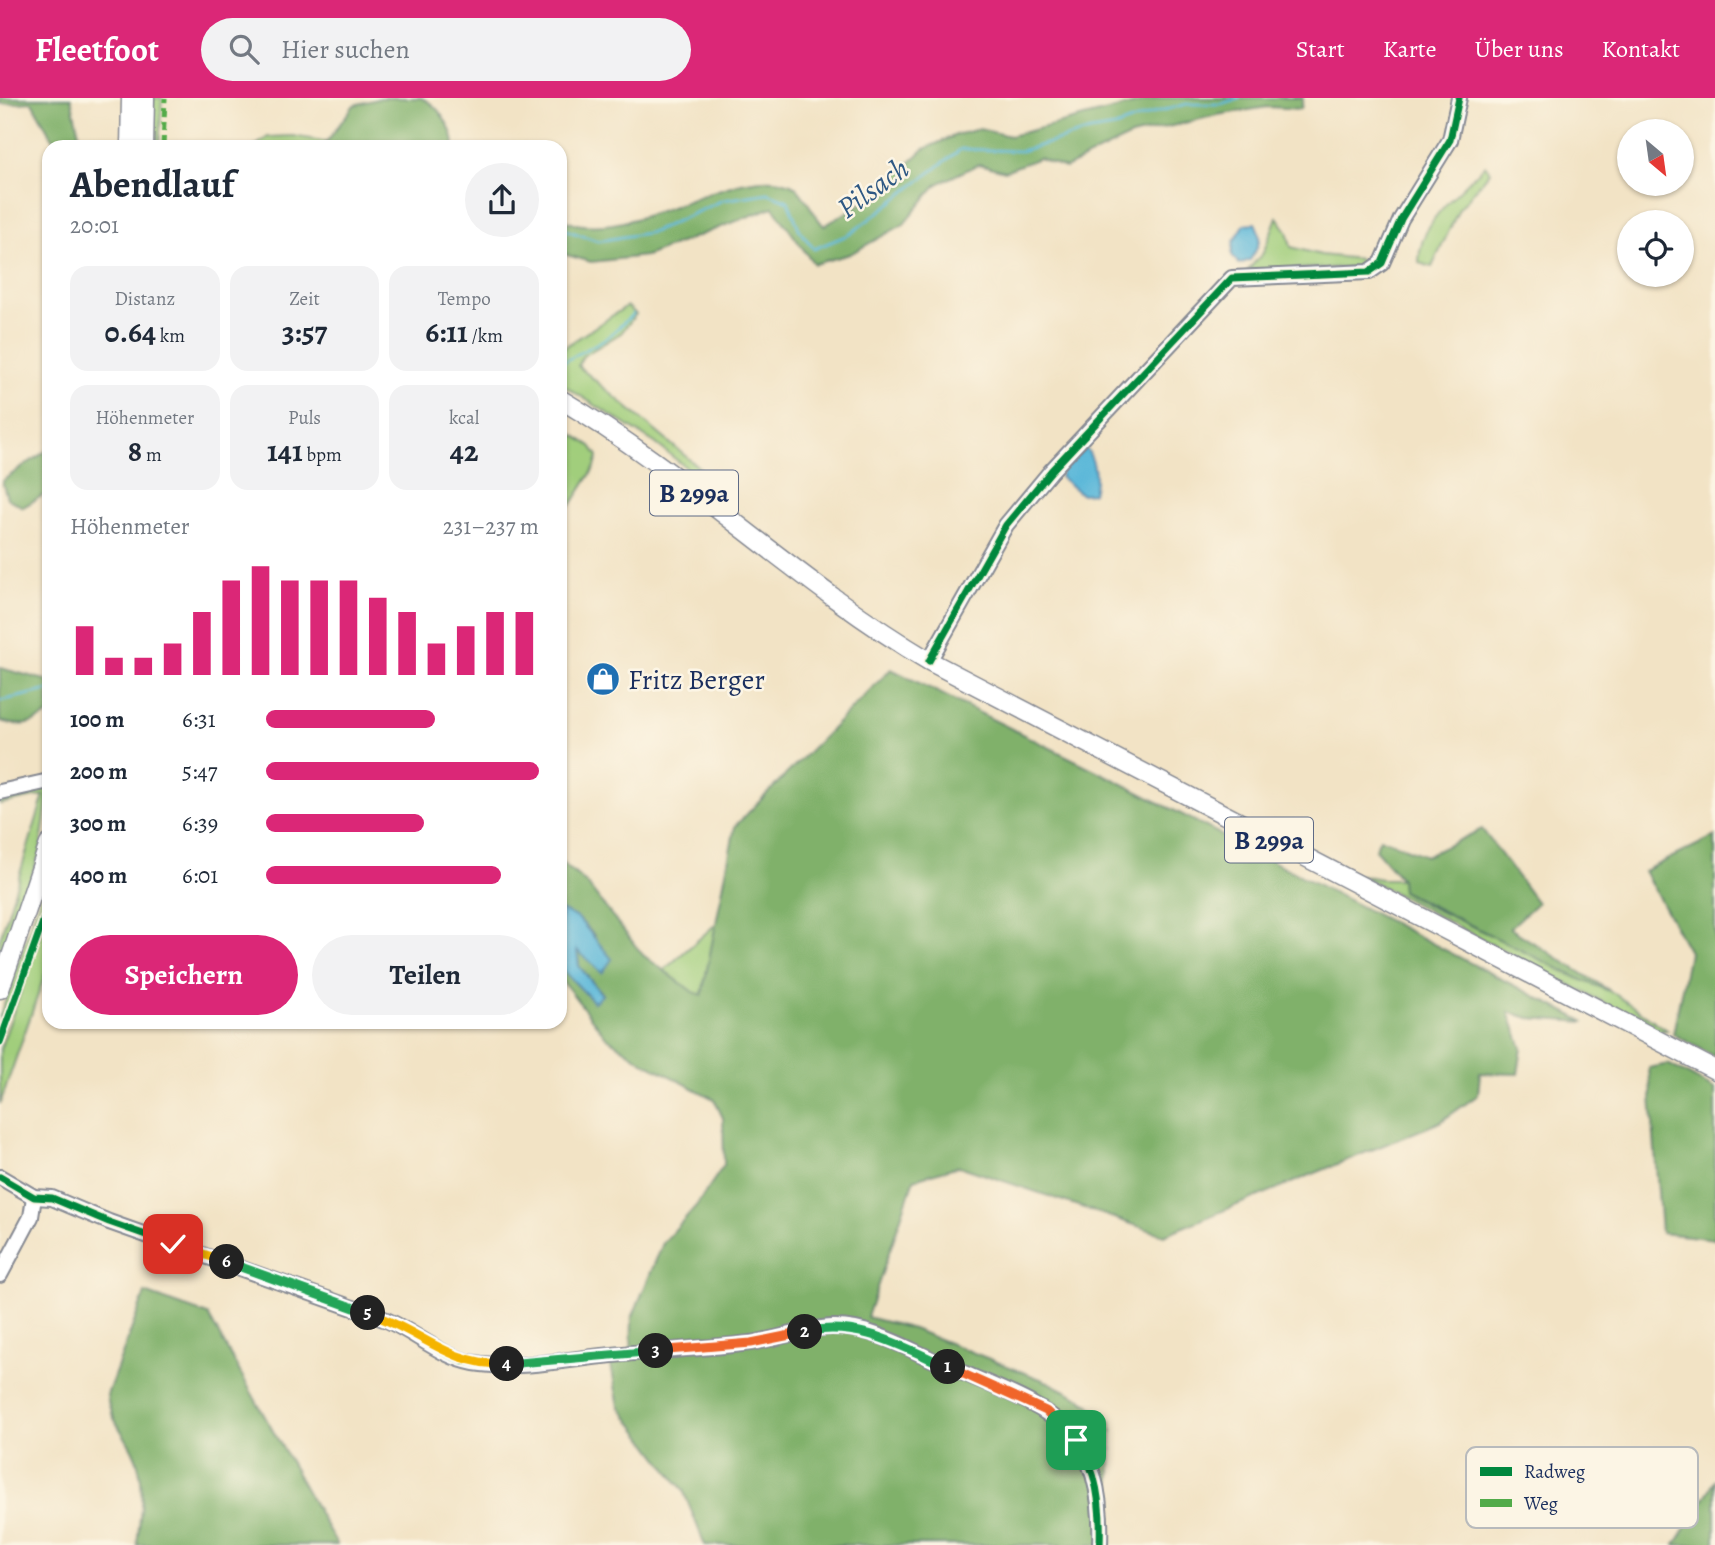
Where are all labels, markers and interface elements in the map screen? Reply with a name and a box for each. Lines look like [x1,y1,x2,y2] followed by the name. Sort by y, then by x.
[201,18,691,81] search box
[35,27,159,72] text: Fleetfoot
[225,30,263,68] icon: search
[281,32,410,67] text: Hier suchen
[1296,33,1345,65] text: Start
[1383,33,1437,65] text: Karte
[1475,33,1564,65] text: Über uns
[1602,33,1680,65] text: Kontakt
[1617,119,1694,196] north arrow
[1617,119,1694,287] map controls
[829,148,917,228] water label: Pilsach
[70,158,234,210] text: Abendlauf
[465,163,539,237] button: share
[70,210,119,241] text: 20:01
[1617,210,1694,287] button: locate
[115,286,175,312] text: Distanz
[289,286,320,312] text: Zeit
[438,286,491,312] text: Tempo
[105,312,156,352] text: 0.64
[282,312,327,352] text: 3:57
[425,312,468,352] text: 6:11
[156,323,185,349] text: km
[468,323,503,349] text: /km
[95,405,194,431] text: Höhenmeter
[288,405,321,431] text: Puls
[449,405,479,431] text: kcal
[128,431,142,471] text: 8
[267,431,303,471] text: 141
[450,431,478,471] text: 42
[142,442,162,468] text: m
[303,442,342,468] text: bpm
[650,470,738,516] road number: B 299a
[70,511,190,542] text: Höhenmeter
[443,511,539,542] text: 231–237 m
[584,660,622,698] shop icon: Fritz Berger
[628,661,765,699] place label: Fritz Berger
[70,704,125,735] text: 100 m
[182,704,216,735] text: 6:31
[70,756,128,787] text: 200 m
[182,756,217,787] text: 5:47
[70,808,126,839] text: 300 m
[182,808,218,839] text: 6:39
[1225,818,1313,862] road number: B 299a
[70,860,127,891] text: 400 m
[182,860,218,891] text: 6:01
[70,935,298,1015] button: Speichern
[312,935,539,1015] button: Teilen
[143,1214,203,1274] pin
[154,1225,192,1263] icon: check
[210,1244,244,1280] pin: 6
[222,1248,231,1274] text: 6
[350,1296,386,1330] pin: 5
[363,1299,372,1325] text: 5
[788,1314,822,1350] pin: 2
[800,1318,809,1344] text: 2
[638,1334,674,1368] pin: 3
[651,1337,660,1363] text: 3
[490,1346,524,1382] pin: 4
[502,1350,511,1376] text: 4
[930,1350,965,1384] pin: 1
[944,1353,951,1379] text: 1
[1046,1410,1106,1470] pin
[1057,1421,1095,1459] icon: arrive
[1466,1447,1698,1528] legend
[1524,1459,1586,1485] text: Radweg
[1523,1491,1559,1517] text: Weg

